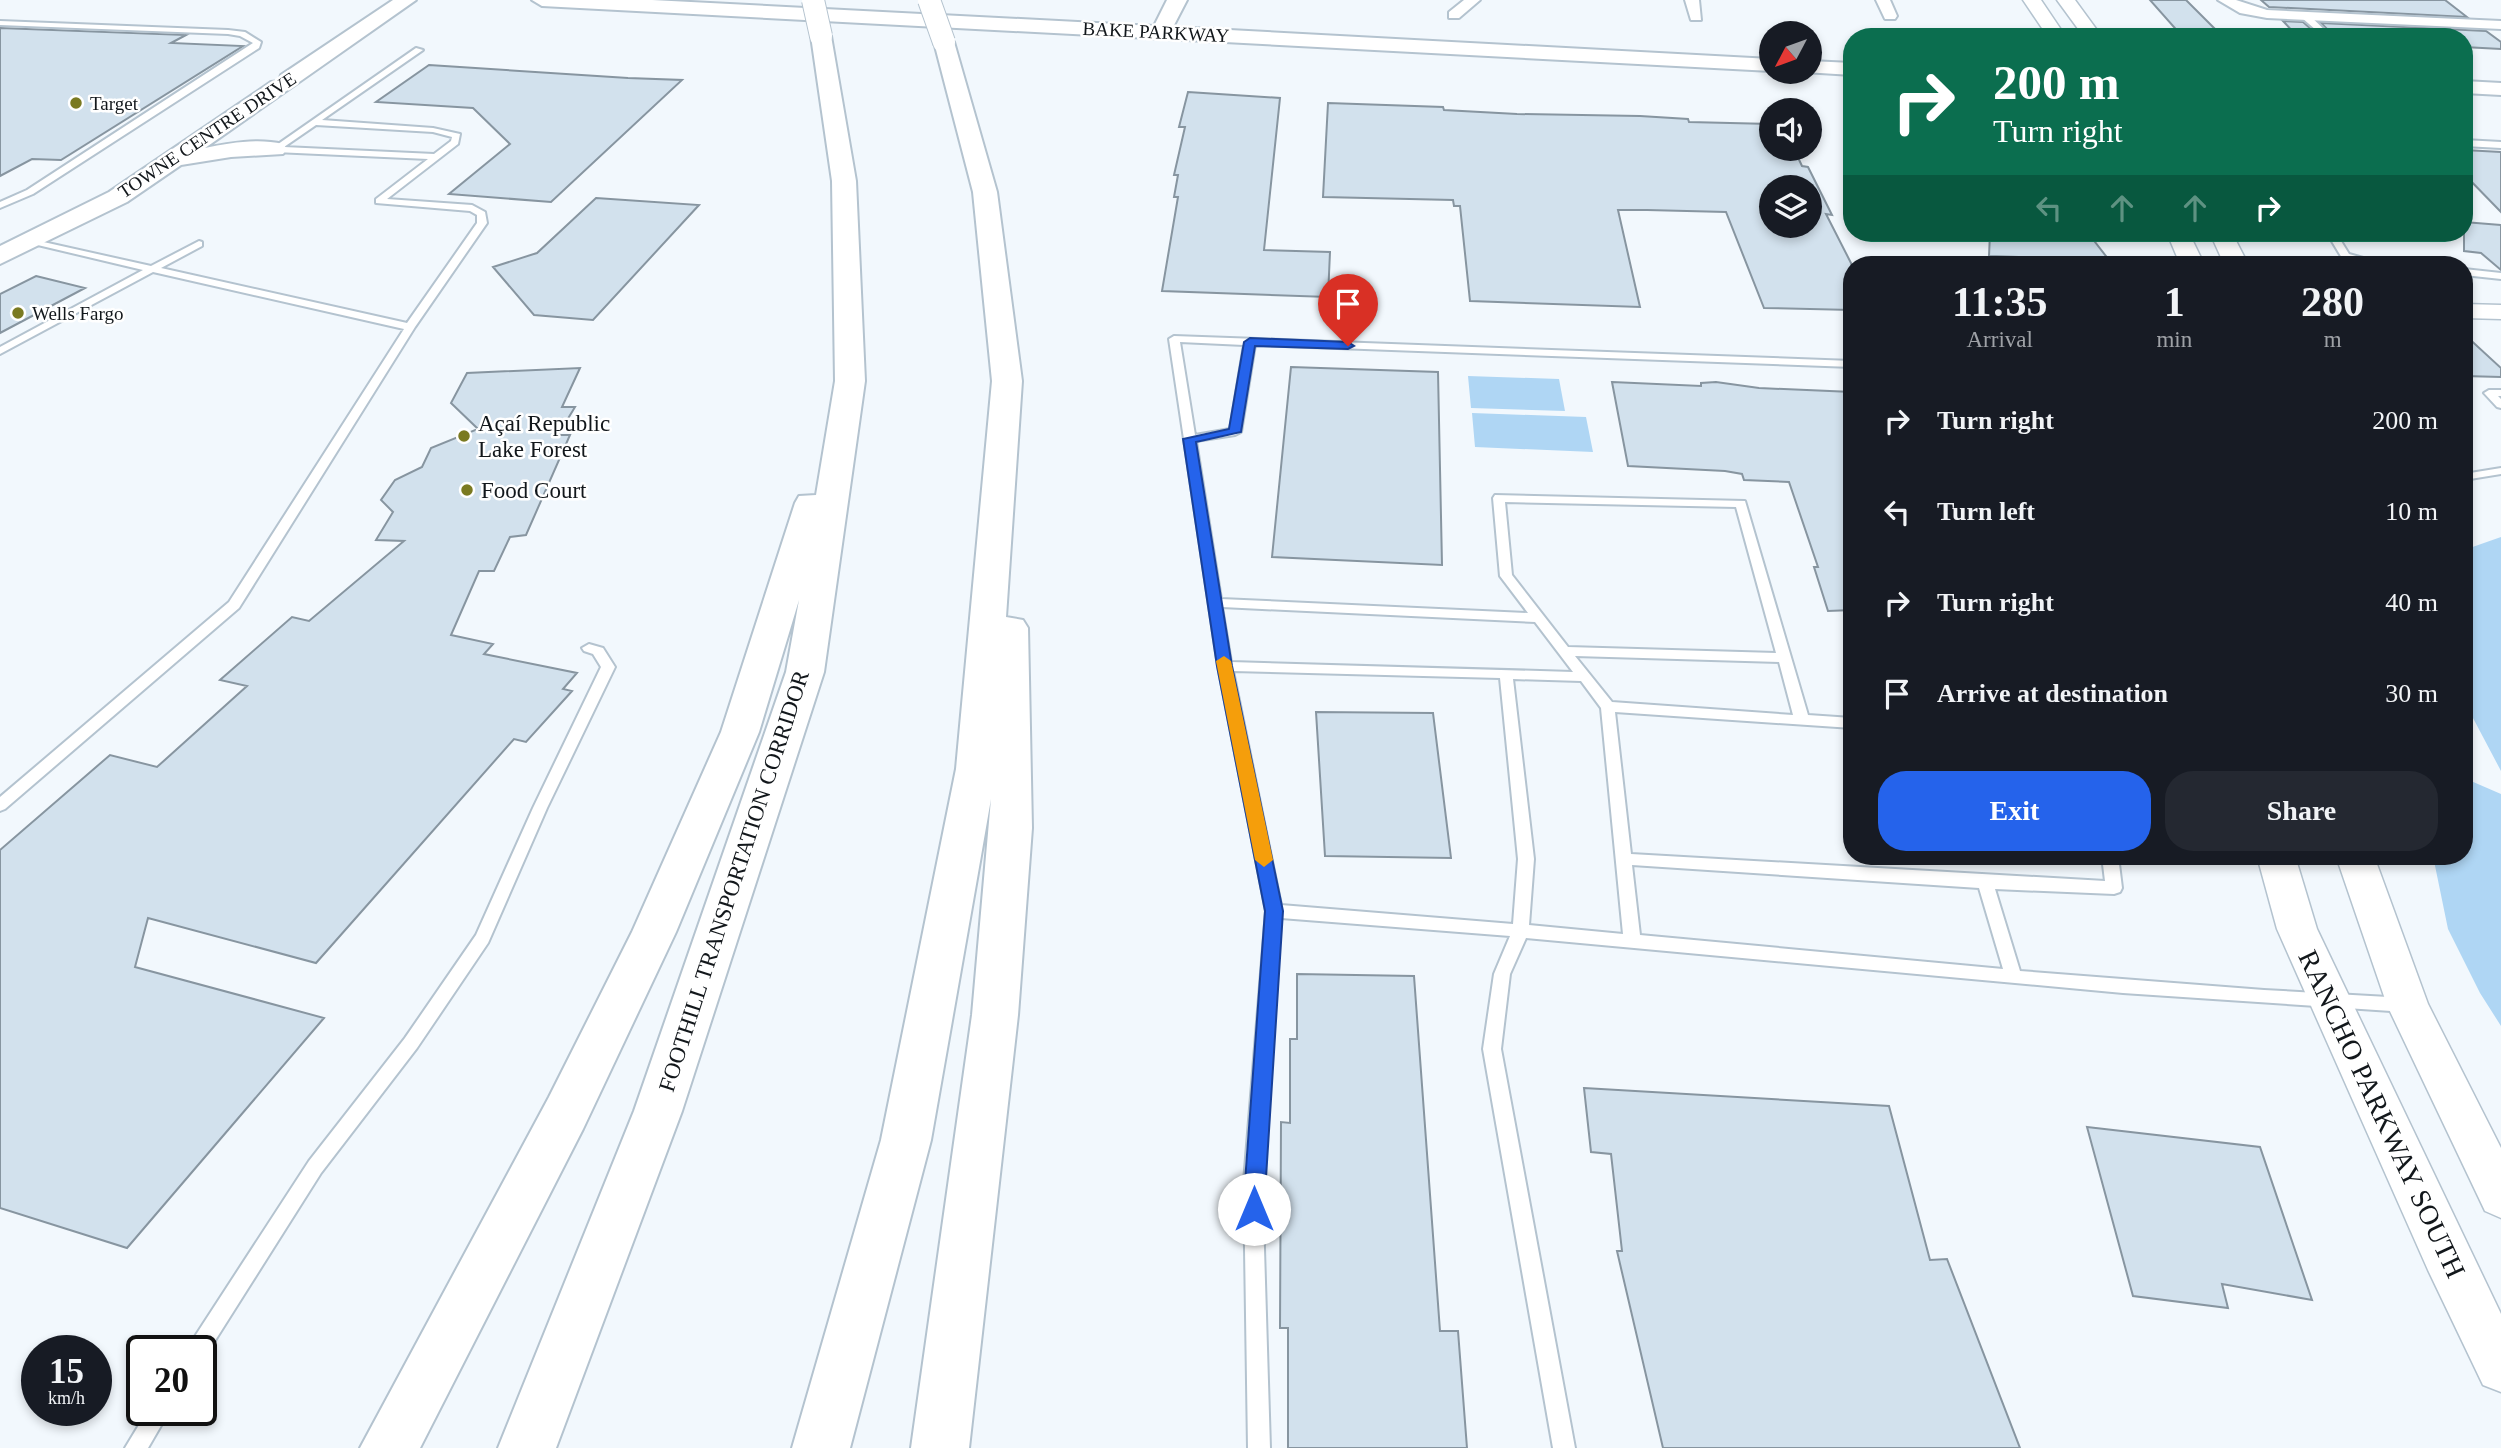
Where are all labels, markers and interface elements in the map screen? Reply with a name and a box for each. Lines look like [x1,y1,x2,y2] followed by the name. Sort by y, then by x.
[1082,18,1230,46] street label: BAKE PARKWAY
[1759,21,1822,84] north arrow
[1759,21,1822,238] map controls
[1993,55,2120,110] text: 200 m
[1878,56,1969,147] icon: right
[114,68,300,202] street label: TOWNE CENTRE DRIVE
[90,93,139,114] place label: Target
[68,95,84,111] marker: Target
[1759,98,1822,161] button: sound
[1993,113,2123,149] text: Turn right
[1759,175,1822,238] button: layers
[2030,189,2068,227] icon: left
[2103,189,2141,227] icon: ahead
[2176,189,2214,227] icon: ahead
[2249,189,2287,227] icon: right
[1318,274,1378,346] pin
[1952,279,2048,325] text: 11:35
[2164,279,2185,325] text: 1
[2301,279,2364,325] text: 280
[1329,285,1367,323] icon: arrive
[32,303,124,324] place label: Wells Fargo
[10,305,26,321] marker: Wells Fargo
[1967,327,2033,352] text: Arrival
[2156,327,2192,352] text: min
[2324,327,2342,352] text: m
[1878,402,1916,440] icon: right
[1937,406,2054,435] text: Turn right
[2372,406,2438,435] text: 200 m
[478,411,610,462] place label: Açaí Republic Lake Forest
[456,428,472,444] marker: Açaí Republic Lake Forest
[481,478,587,503] place label: Food Court
[459,482,475,498] marker: Food Court
[1878,493,1916,531] icon: left
[1937,497,2035,526] text: Turn left
[2385,497,2438,526] text: 10 m
[1878,584,1916,622] icon: right
[1937,588,2054,617] text: Turn right
[2385,588,2438,617] text: 40 m
[654,667,814,1095] street label: FOOTHILL TRANSPORTATION CORRIDOR
[1878,675,1916,713] icon: arrive
[1937,679,2168,708] text: Arrive at destination
[2385,679,2438,708] text: 30 m
[1878,771,2151,851] button: Exit
[2165,771,2438,851] button: Share
[2292,945,2472,1283] street label: RANCHO PARKWAY SOUTH
[1217,1172,1291,1246] position arrow
[126,1335,217,1426] speed limit sign: 20
[49,1352,84,1391] text: 15
[48,1388,85,1408] text: km/h

